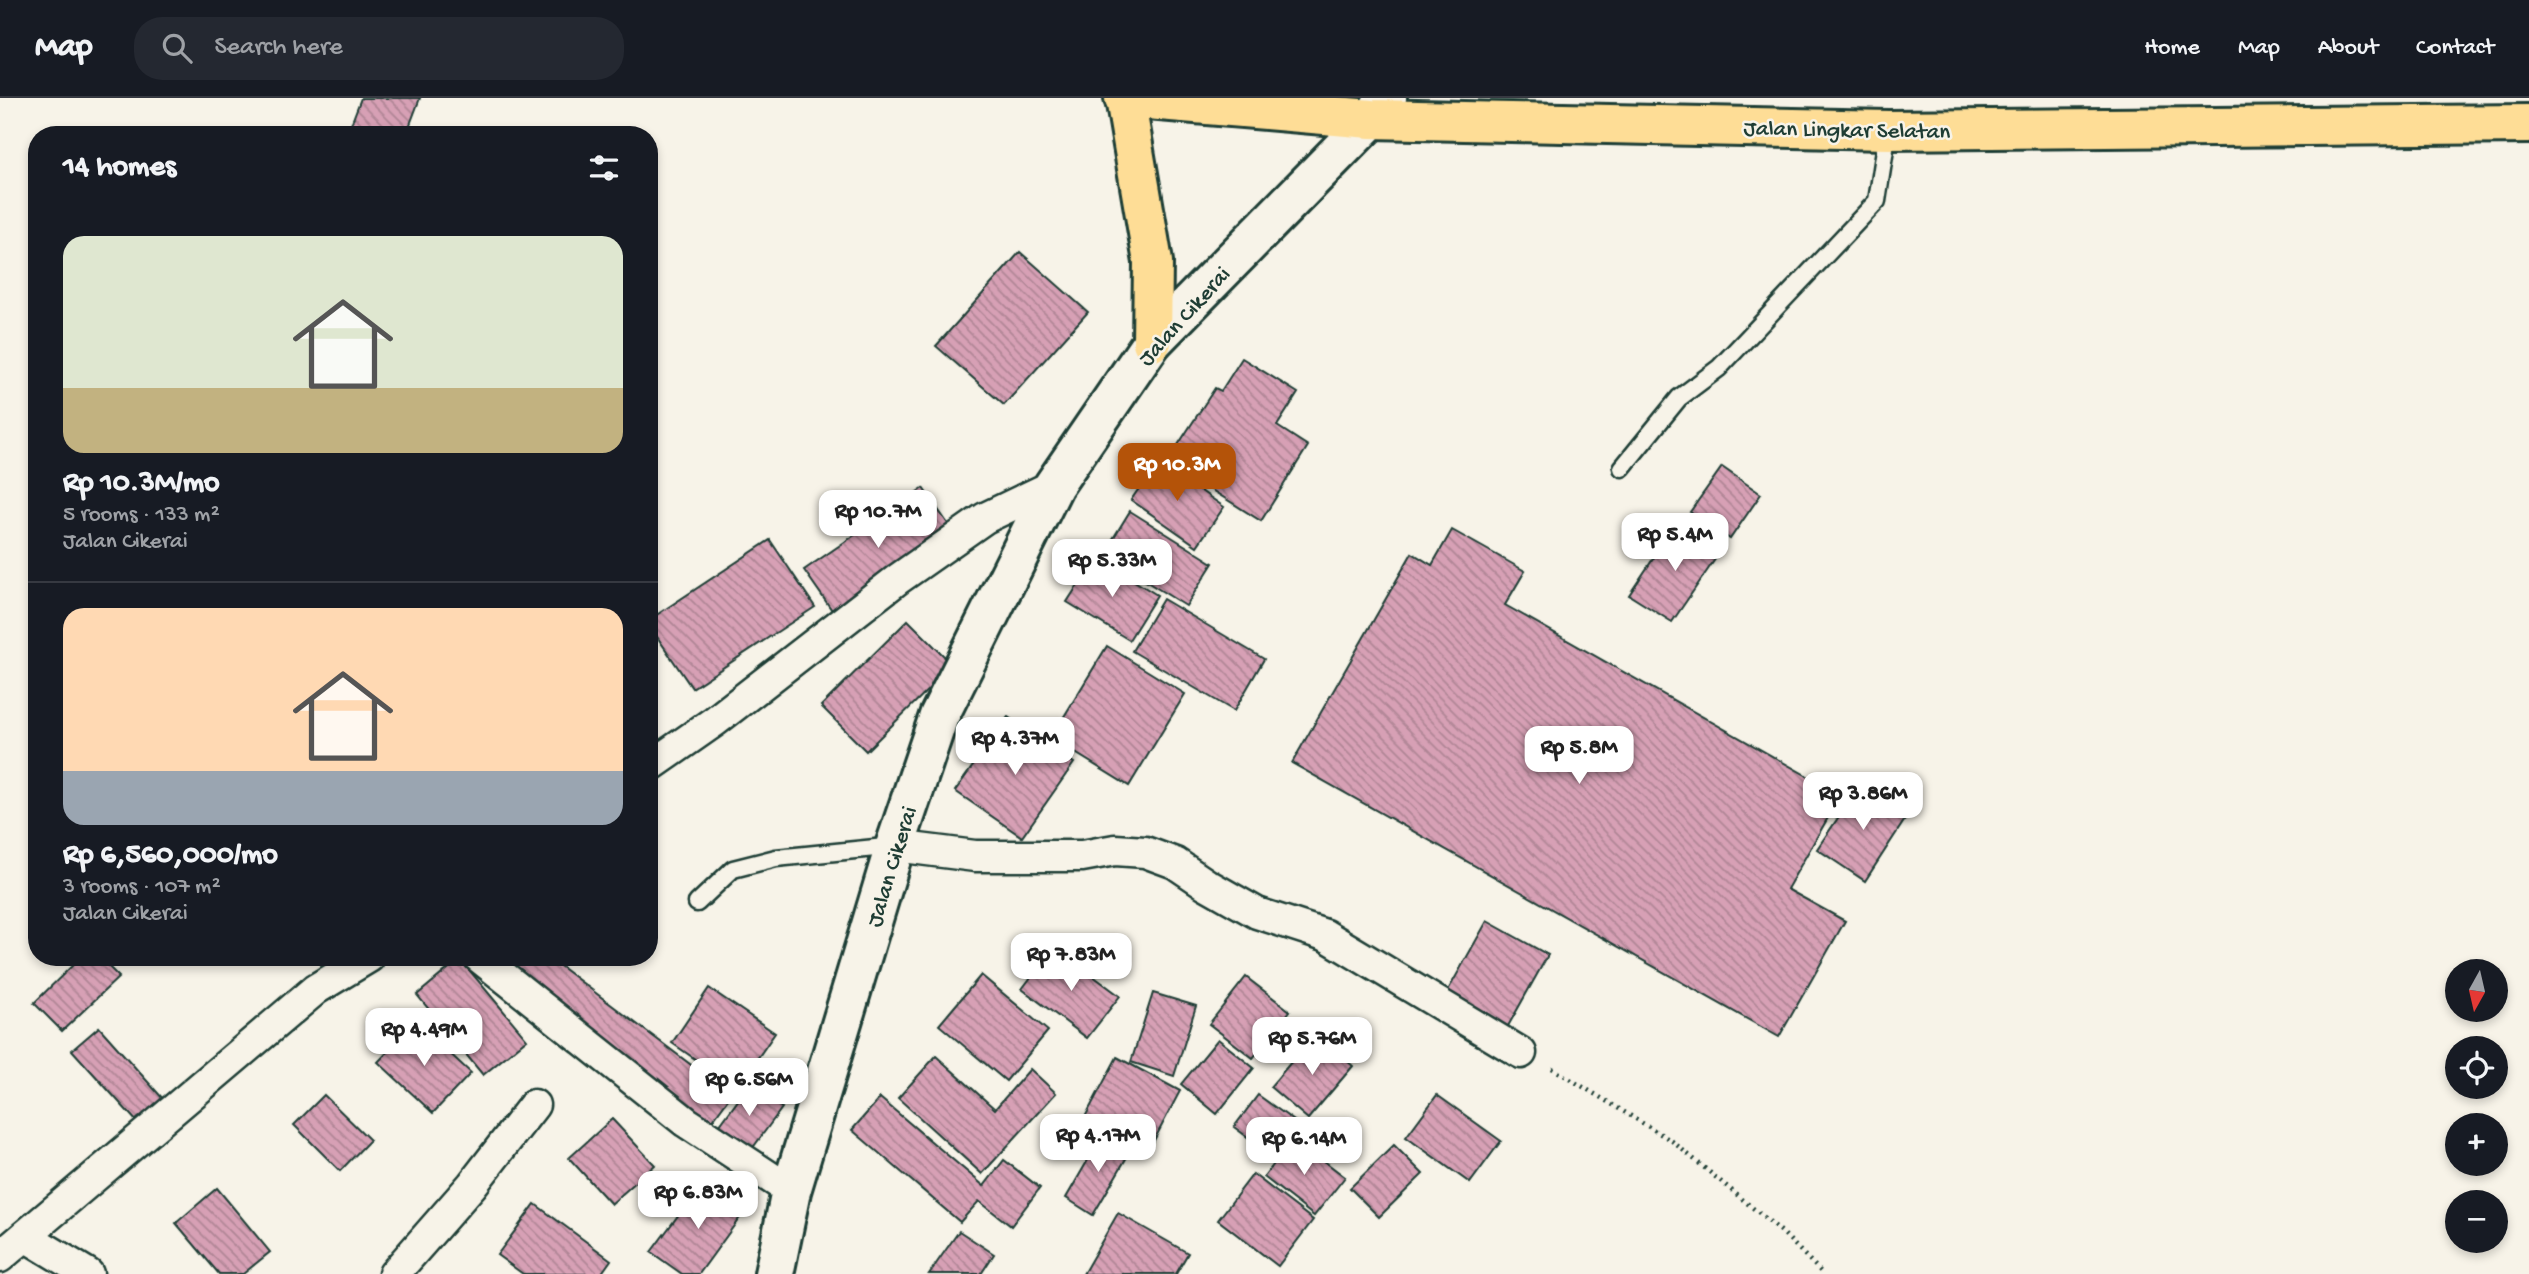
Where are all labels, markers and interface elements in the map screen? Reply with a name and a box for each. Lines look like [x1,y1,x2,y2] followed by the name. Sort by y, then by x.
[134,17,624,80] search box
[35,29,92,67] text: Map
[158,29,196,67] icon: search
[214,33,343,64] text: Search here
[2144,34,2200,63] text: Home
[2238,34,2280,63] text: Map
[2318,34,2378,63] text: About
[2416,34,2494,63] text: Contact
[1743,116,1951,147] street label: Jalan Lingkar Selatan
[585,149,623,187] icon: filters
[63,151,176,186] text: 14 homes
[1134,262,1237,373] street label: Jalan Cikerai
[280,281,406,407] icon: home
[1105,444,1249,503] pin: Rp 10.3M
[1134,452,1220,479] text: Rp 10.3M
[63,467,220,502] text: Rp 10.3M/mo
[806,490,950,550] pin: Rp 10.7M
[835,499,921,526] text: Rp 10.7M
[63,502,220,529] text: 5 rooms · 133 m²
[1610,514,1740,573] pin: Rp 5.4M
[1638,522,1712,549] text: Rp 5.4M
[63,529,188,556] text: Jalan Cikerai
[1040,540,1184,599] pin: Rp 5.33M
[1068,548,1156,575] text: Rp 5.33M
[280,653,406,779] icon: home
[943,718,1087,777] pin: Rp 4.37M
[972,726,1058,753] text: Rp 4.37M
[1514,726,1644,786] pin: Rp 5.8M
[1541,735,1617,762] text: Rp 5.8M
[1791,772,1935,832] pin: Rp 3.86M
[1819,781,1907,808] text: Rp 3.86M
[862,803,924,931] street label: Jalan Cikerai
[63,839,278,874] text: Rp 6,560,000/mo
[63,874,221,901] text: 3 rooms · 107 m²
[63,901,188,928] text: Jalan Cikerai
[999,934,1143,993] pin: Rp 7.83M
[1027,942,1115,969] text: Rp 7.83M
[2445,959,2508,1022] north arrow
[2445,959,2508,1253] map controls
[352,1009,496,1068] pin: Rp 4.49M
[381,1017,467,1044] text: Rp 4.49M
[1240,1018,1384,1077] pin: Rp 5.76M
[1268,1026,1356,1053] text: Rp 5.76M
[2445,1036,2508,1099] button: locate
[677,1058,821,1118] pin: Rp 6.56M
[705,1067,793,1094] text: Rp 6.56M
[2445,1113,2508,1176] button: +
[1026,1114,1170,1174] pin: Rp 4.17M
[1232,1118,1376,1177] pin: Rp 6.14M
[1056,1123,1140,1150] text: Rp 4.17M
[1262,1126,1346,1153] text: Rp 6.14M
[626,1172,770,1231] pin: Rp 6.83M
[654,1180,742,1207] text: Rp 6.83M
[2445,1190,2508,1253] button: −

